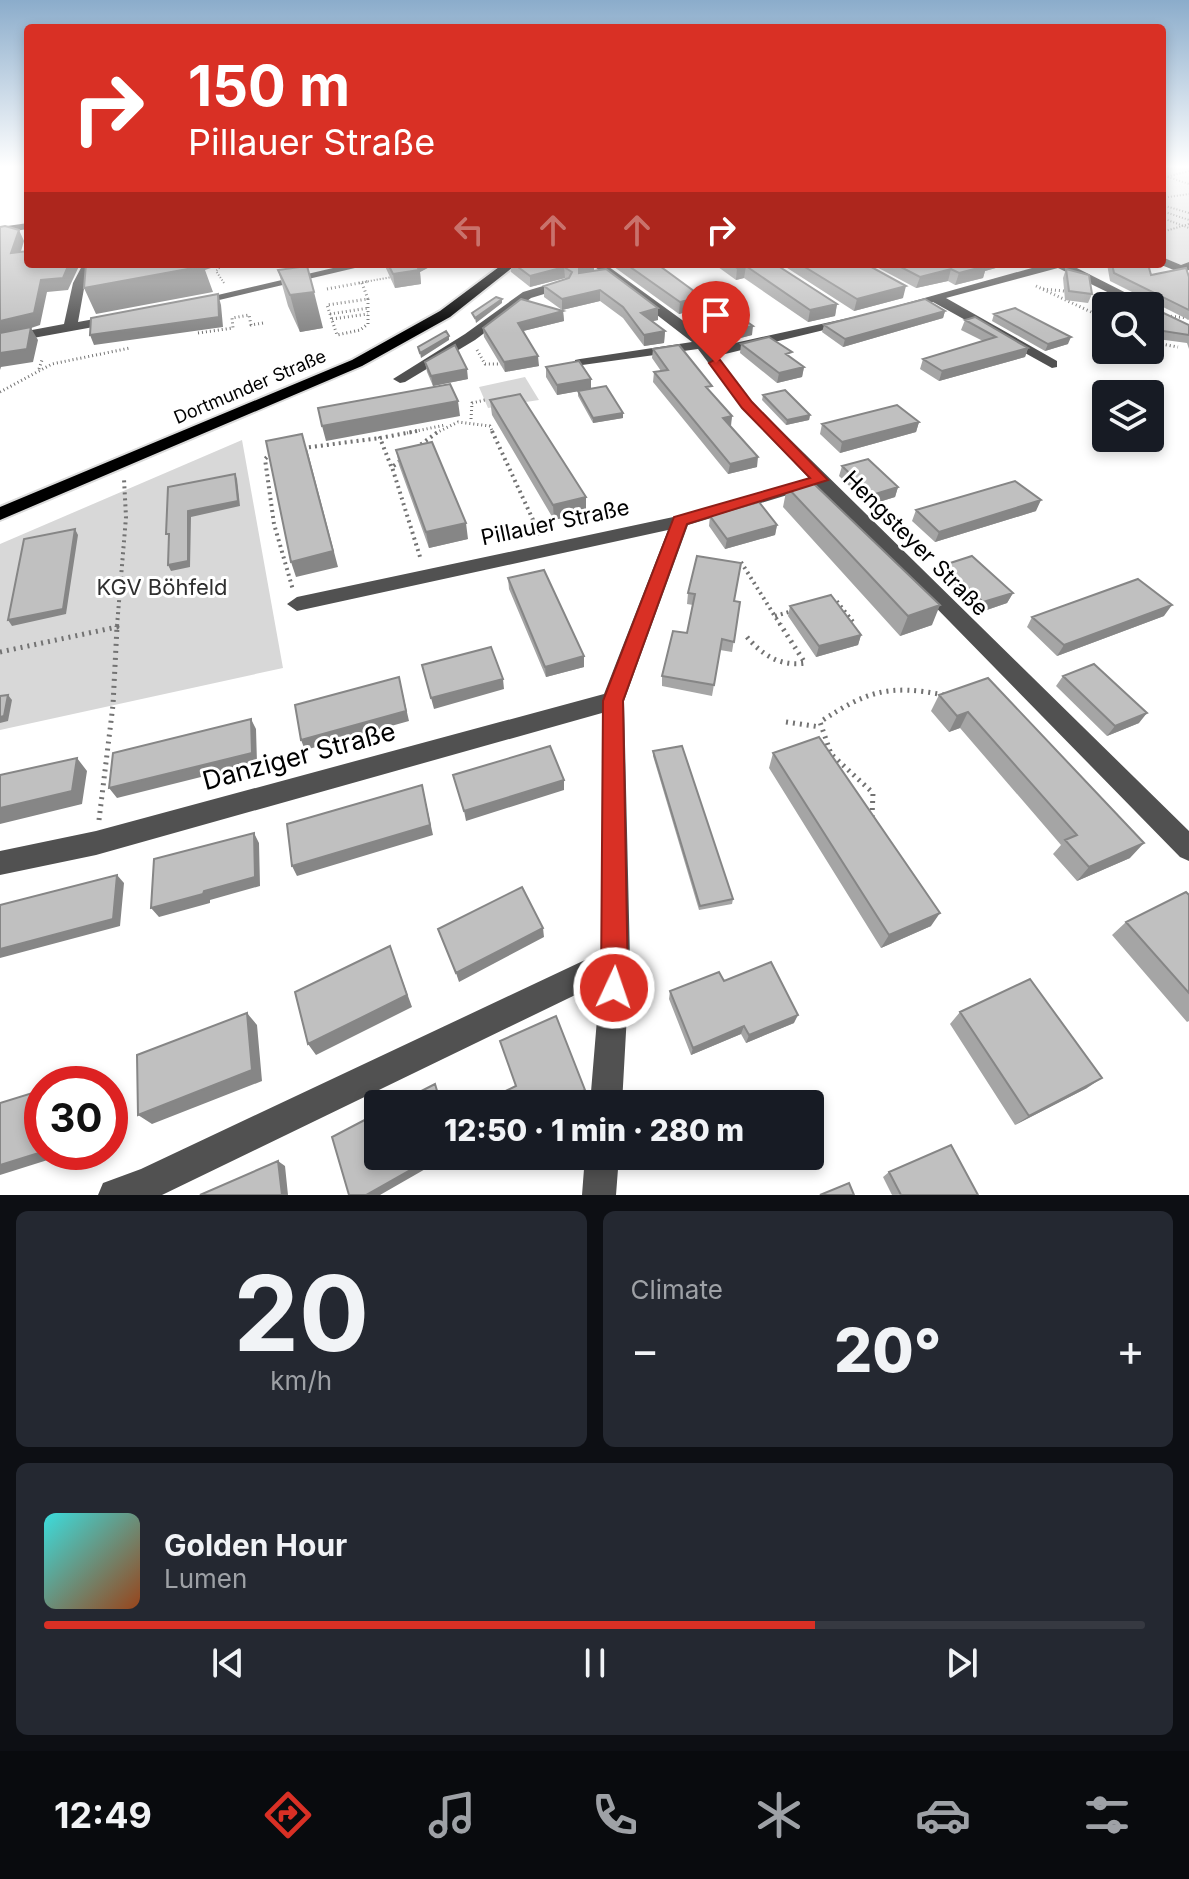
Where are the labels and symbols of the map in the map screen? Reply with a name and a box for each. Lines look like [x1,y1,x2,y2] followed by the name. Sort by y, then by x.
[682,281,750,363] pin
[171,345,329,428] street label: Dortmunder Straße
[838,465,994,621] street label: Hengsteyer Straße
[478,494,632,550] street label: Pillauer Straße
[96,574,228,600] park label: KGV Böhfeld
[199,715,399,796] street label: Danziger Straße
[572,946,656,1030] position arrow
[24,1066,128,1170] speed limit sign: 30

